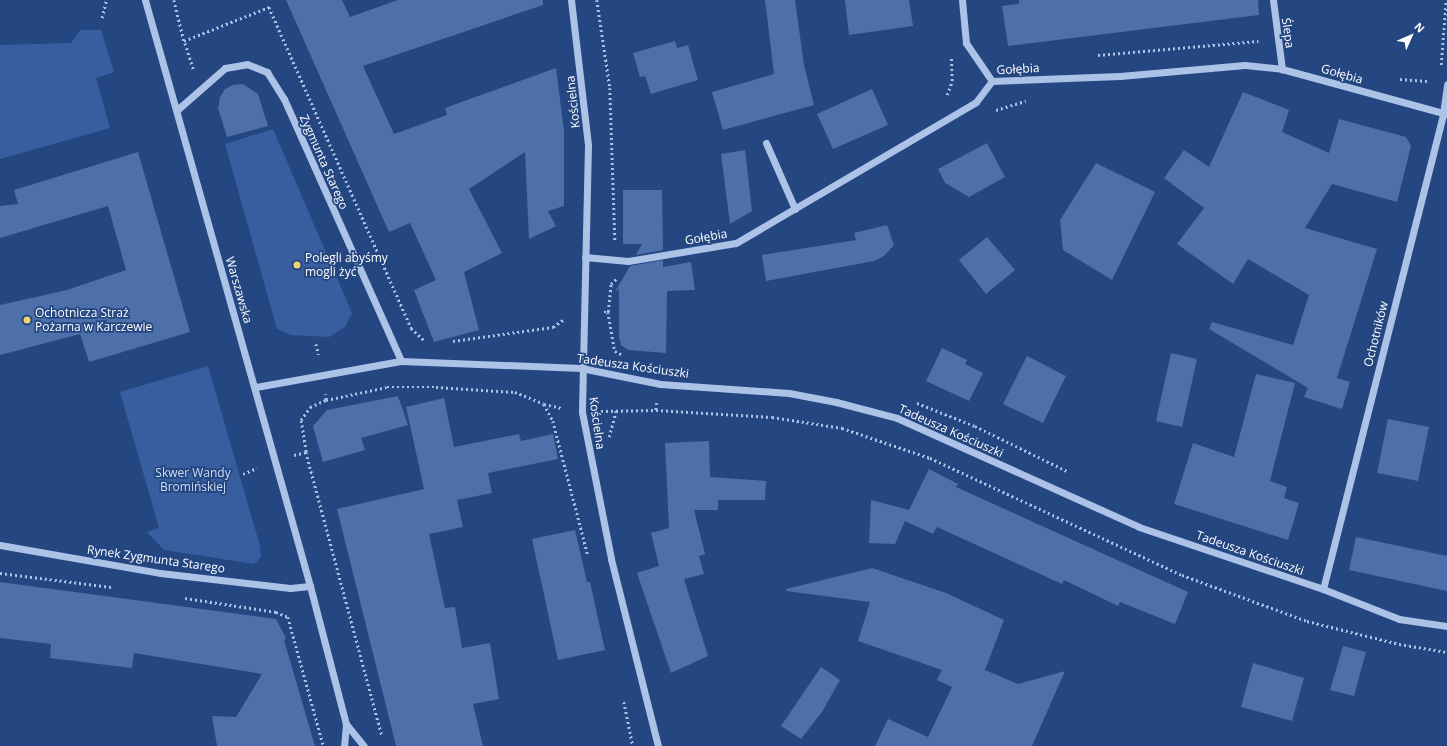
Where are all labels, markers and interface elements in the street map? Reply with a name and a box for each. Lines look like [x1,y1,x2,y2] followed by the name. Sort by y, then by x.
[1391,16,1431,56] north arrow
[1279,17,1297,49] street label: Ślepa
[1411,19,1428,36] text: N
[996,61,1040,77] street label: Gołębia
[1319,61,1365,87] street label: Gołębia
[563,75,583,129] street label: Kościelna
[297,112,351,212] street label: Zygmunta Starego
[684,226,728,248] street label: Gołębia
[305,251,388,279] place label: Polegli abyśmy mogli żyć
[223,255,255,325] street label: Warszawska
[292,260,302,270] marker: Polegli abyśmy mogli żyć
[1361,300,1391,368] street label: Ochotników
[35,306,152,334] place label: Ochotnicza Straż Pożarna w Karczewie
[22,315,32,325] marker: Ochotnicza Straż Pożarna w Karczewie
[576,351,690,381] street label: Tadeusza Kościuszki
[586,396,608,450] street label: Kościelna
[896,401,1006,461] street label: Tadeusza Kościuszki
[155,466,231,494] park label: Skwer Wandy Bromińskiej
[1194,528,1306,578] street label: Tadeusza Kościuszki
[86,542,226,576] street label: Rynek Zygmunta Starego

